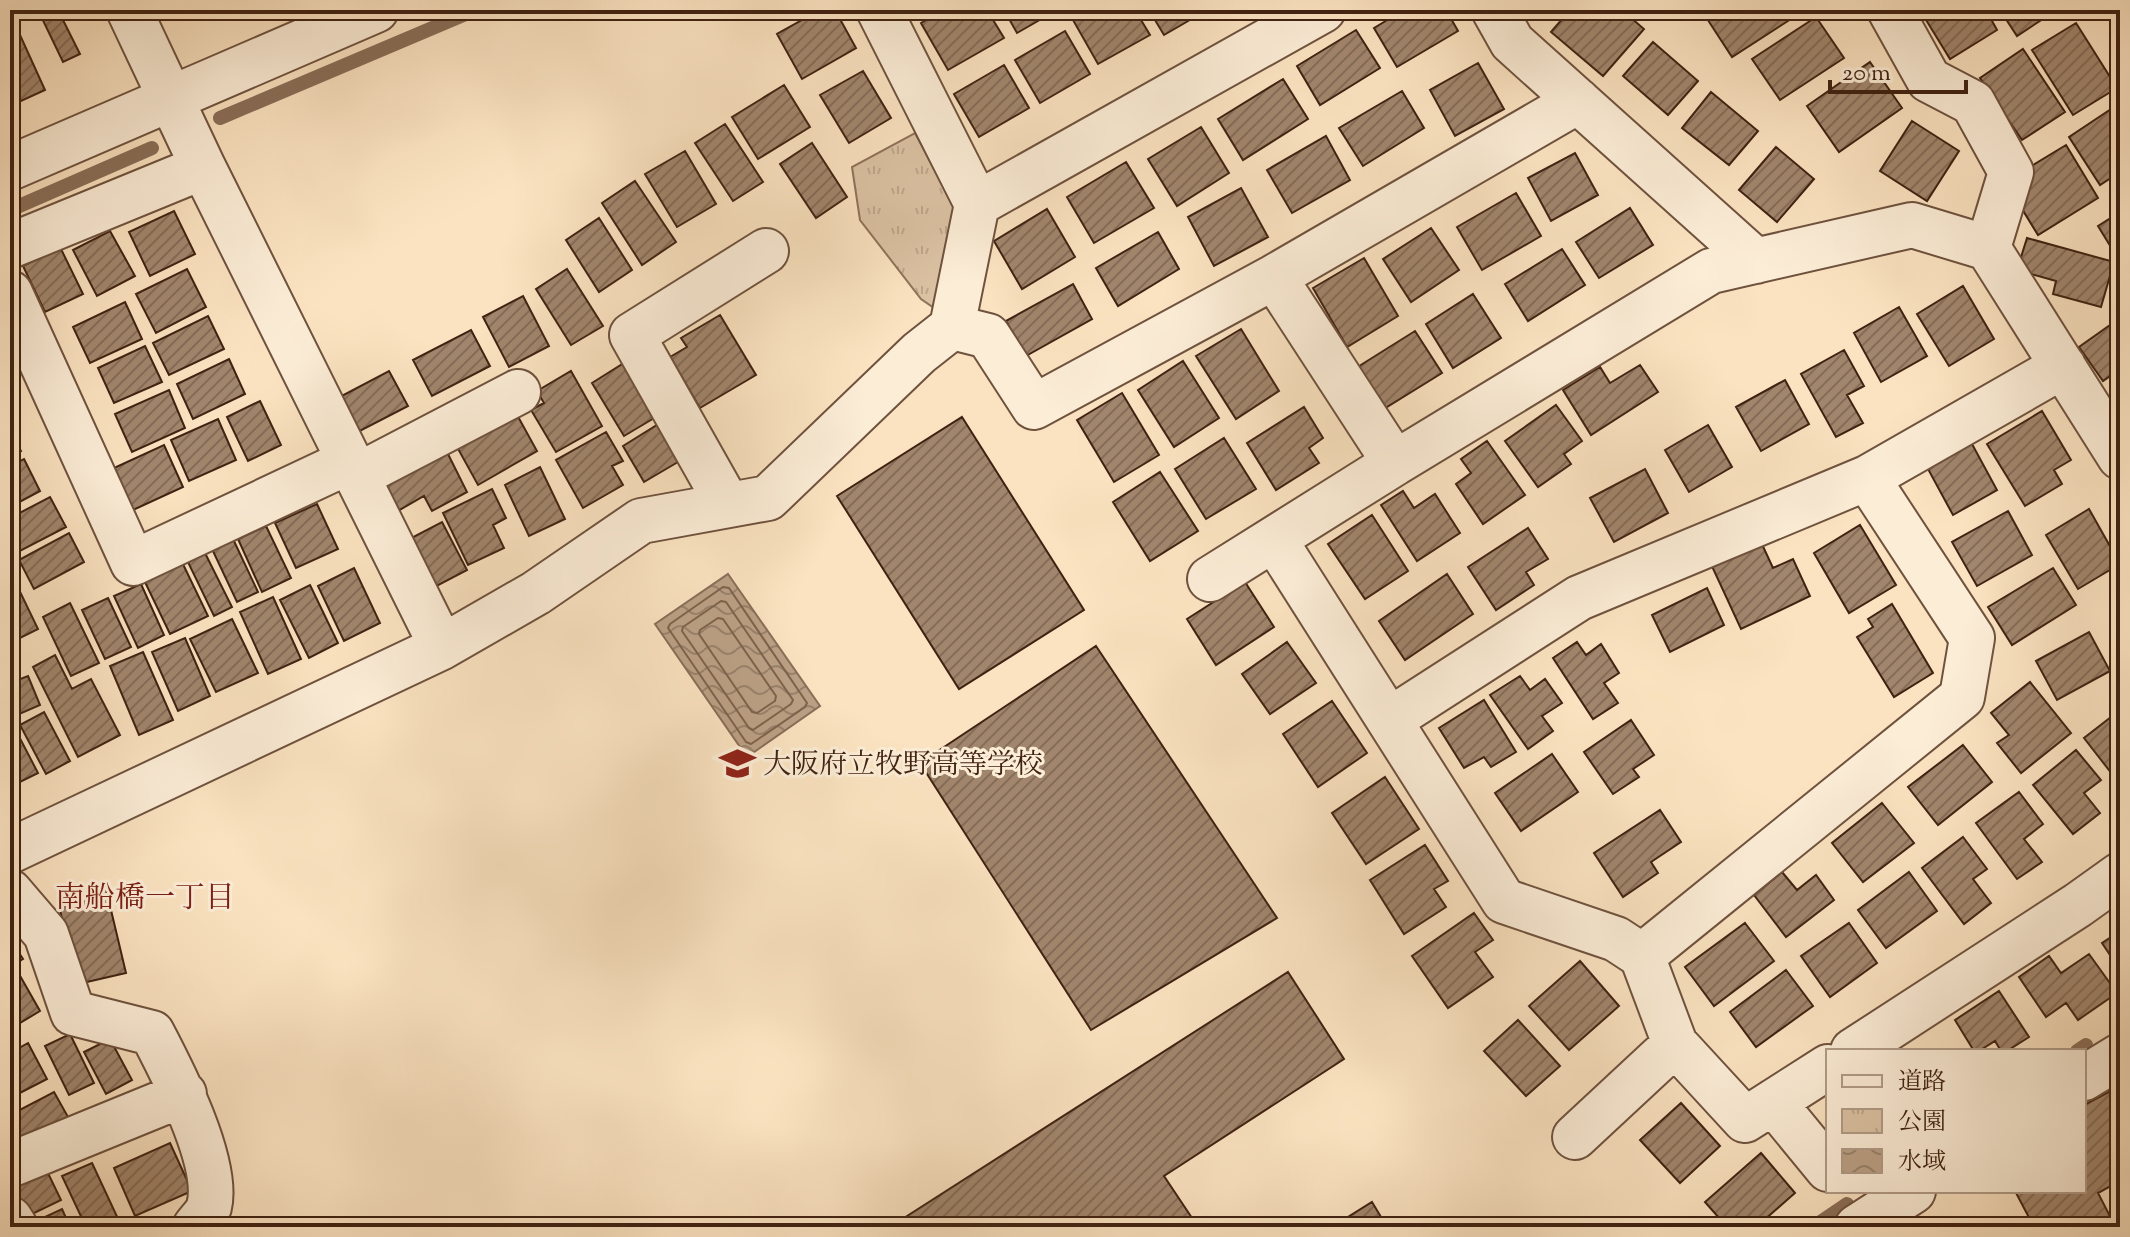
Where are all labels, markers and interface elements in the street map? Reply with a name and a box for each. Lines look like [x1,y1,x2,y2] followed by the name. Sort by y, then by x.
[1830,44,1966,94] scale bar
[1842,57,1891,91] text: 20 m
[718,744,756,782] school or university icon: 大阪府立牧野高等学校
[763,746,1043,786] place label: 大阪府立牧野高等学校
[55,878,235,921] district label: 南船橋一丁目
[1826,1049,2086,1193] legend
[1898,1066,1946,1100] text: 道路
[1898,1106,1946,1140] text: 公園
[1898,1146,1946,1180] text: 水域

